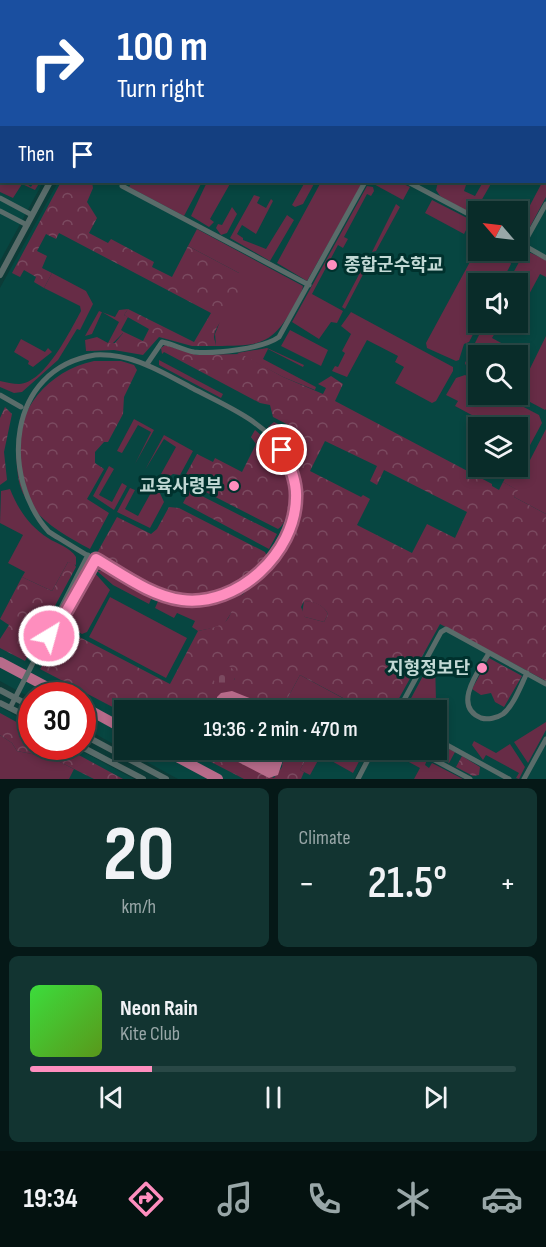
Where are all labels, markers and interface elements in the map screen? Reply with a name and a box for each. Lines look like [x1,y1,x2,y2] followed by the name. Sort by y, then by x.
[117,22,208,73] text: 100 m
[18,24,96,102] icon: right
[117,73,204,105] text: Turn right
[66,138,99,171] icon: arrive
[18,141,54,168] text: Then
[468,201,528,261] north arrow
[468,201,528,477] map controls
[344,255,443,276] place label: 종합군수학교
[325,258,339,272] marker: 종합군수학교
[468,273,528,333] button: sound
[468,345,528,405] button: search
[468,417,528,477] button: layers
[256,424,307,475] pin
[265,433,298,466] icon: arrive
[139,476,222,497] place label: 교육사령부
[227,479,241,493] marker: 교육사령부
[17,604,81,668] position arrow
[387,658,470,679] place label: 지형정보단
[475,661,489,675] marker: 지형정보단
[18,682,96,760] speed limit sign: 30
[203,716,358,743] text: 19:36 · 2 min · 470 m
[103,809,174,902] text: 20
[299,826,351,850] text: Climate
[367,856,447,911] text: 21.5°
[299,864,315,904] text: −
[500,864,516,904] text: +
[121,895,156,919] text: km/h
[120,995,198,1022] text: Neon Rain
[120,1022,180,1046] text: Kite Club
[95,1081,128,1114] icon: previous
[257,1081,290,1114] icon: pause
[419,1081,452,1114] icon: next
[125,1178,167,1220] icon: directions
[214,1178,256,1220] icon: music
[303,1178,345,1220] icon: phone
[392,1178,434,1220] icon: climate
[481,1178,523,1220] icon: car
[23,1183,78,1215] text: 19:34

